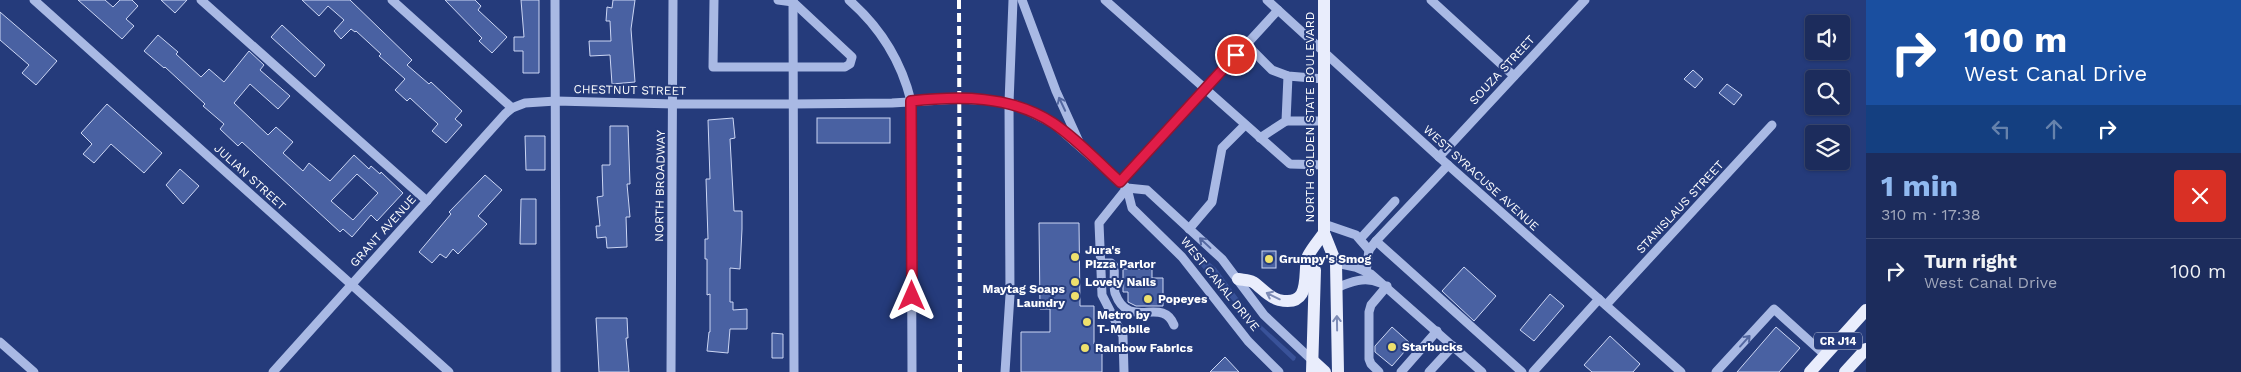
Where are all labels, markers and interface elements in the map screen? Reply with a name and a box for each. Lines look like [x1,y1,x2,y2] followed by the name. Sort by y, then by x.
[1303,12,1317,222] street label: NORTH GOLDEN STATE BOULEVARD
[1805,15,1850,170] map controls
[1805,15,1850,60] button: sound
[1964,19,2067,61] text: 100 m
[1881,20,1946,85] icon: right
[1466,33,1538,107] street label: SOUZA STREET
[1215,34,1257,76] pin
[1222,41,1250,69] icon: arrive
[1964,61,2147,86] text: West Canal Drive
[1805,70,1850,115] button: search
[574,82,686,98] street label: CHESTNUT STREET
[1057,97,1067,112] one-way arrow
[1987,115,2015,143] icon: left
[2040,115,2068,143] icon: ahead
[2093,115,2121,143] icon: right
[1420,122,1542,234] street label: WEST SYRACUSE AVENUE
[1805,125,1850,170] button: layers
[652,130,668,242] street label: NORTH BROADWAY
[211,141,289,213] street label: JULIAN STREET
[1633,158,1727,256] street label: STANISLAUS STREET
[1881,168,1958,203] text: 1 min
[2174,170,2226,222] button: close
[347,192,419,270] street label: GRANT AVENUE
[1881,205,1981,224] text: 310 m · 17:38
[1178,234,1262,334] street label: WEST CANAL DRIVE
[1199,237,1211,249] one-way arrow
[1085,243,1156,271] place label: Jura's Pizza Parlor
[1924,250,2017,273] text: Turn right
[1069,251,1081,263] marker: Jura's Pizza Parlor
[1279,252,1371,266] place label: Grumpy's Smog
[1263,253,1275,265] marker: Grumpy's Smog
[1881,257,1909,285] icon: right
[2170,260,2226,283] text: 100 m
[885,269,937,321] position arrow
[1924,273,2057,292] text: West Canal Drive
[1085,275,1157,289] place label: Lovely Nails
[1069,276,1081,288] marker: Lovely Nails
[983,282,1066,310] place label: Maytag Soaps Laundry
[1069,290,1081,302] marker: Maytag Soaps Laundry
[1265,291,1280,301] one-way arrow
[1158,292,1208,306] place label: Popeyes
[1142,293,1154,305] marker: Popeyes
[1097,308,1150,336] place label: Metro by T-Mobile
[1081,316,1093,328] marker: Metro by T-Mobile
[1332,316,1342,332] one-way arrow
[1814,332,1862,350] road number: CR J14
[1739,334,1751,347] one-way arrow
[1402,340,1463,354] place label: Starbucks
[1095,341,1193,355] place label: Rainbow Fabrics
[1386,341,1398,353] marker: Starbucks
[1079,342,1091,354] marker: Rainbow Fabrics

